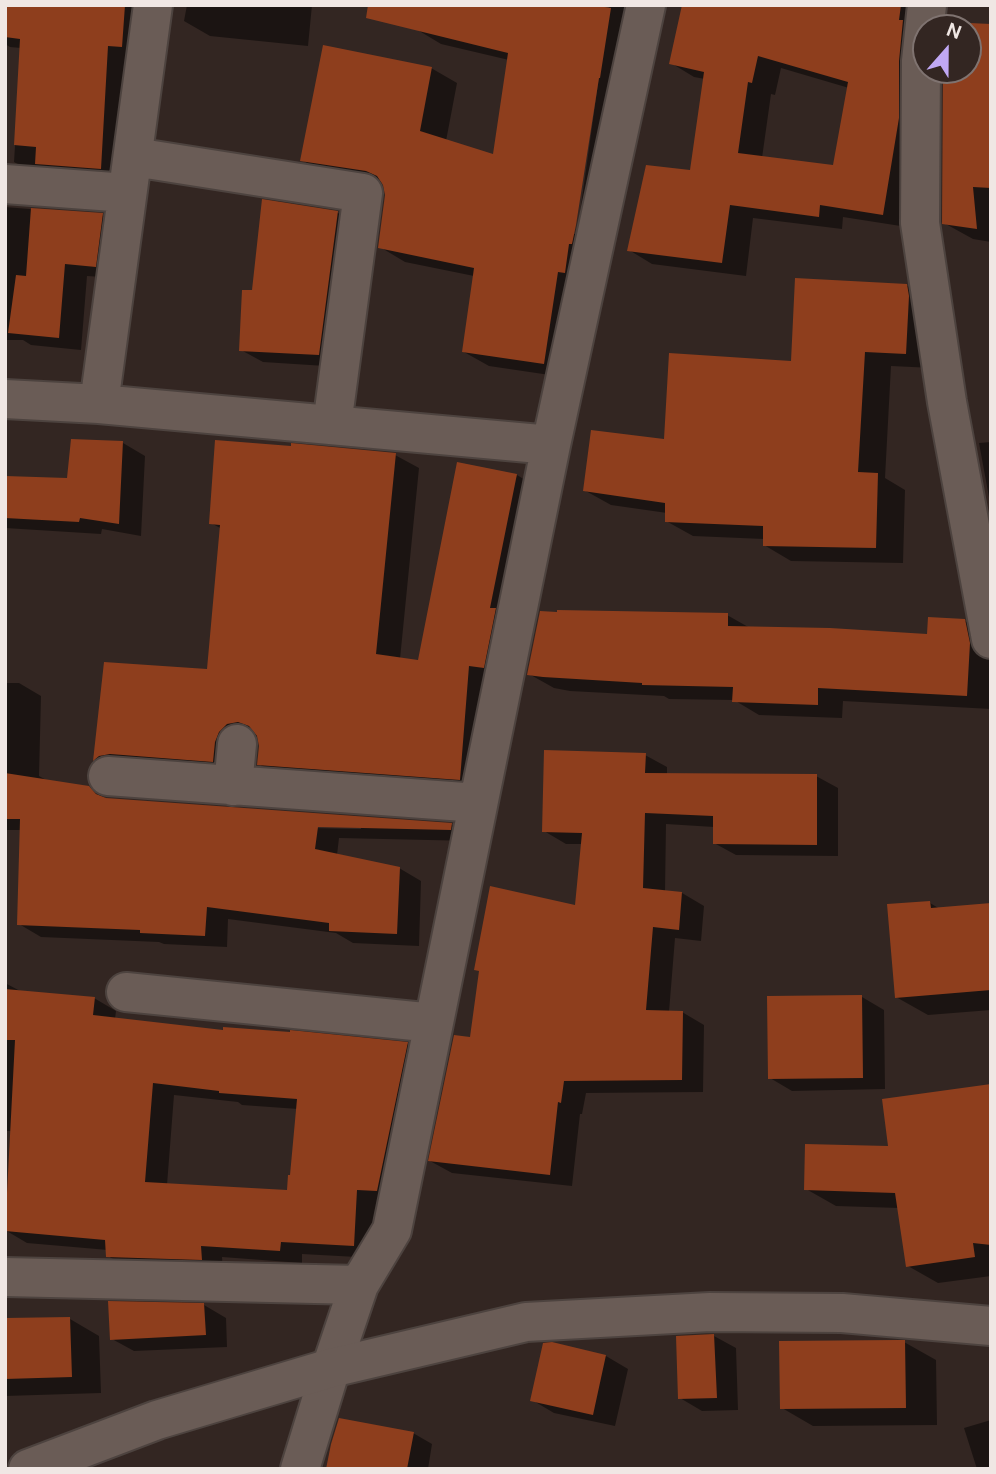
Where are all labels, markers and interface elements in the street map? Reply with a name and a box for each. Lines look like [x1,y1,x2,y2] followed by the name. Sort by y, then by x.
[912,14,982,84] north arrow
[943,17,965,45] text: N

